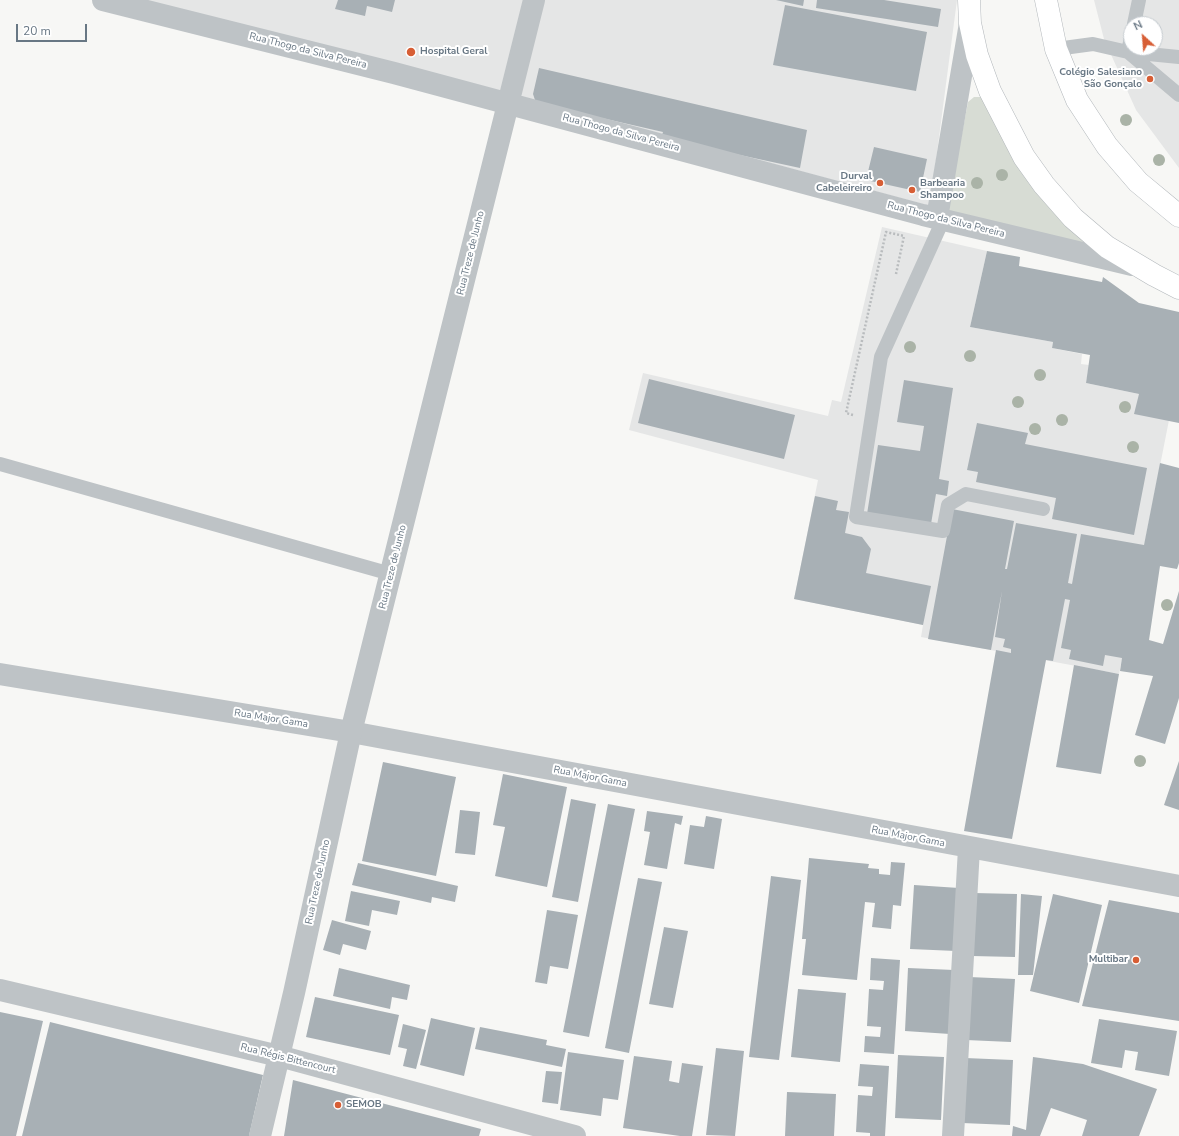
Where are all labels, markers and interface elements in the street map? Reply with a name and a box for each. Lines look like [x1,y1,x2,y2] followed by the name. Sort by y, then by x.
[18,16,89,42] scale bar
[1123,16,1163,56] north arrow
[1131,17,1145,34] text: N
[23,23,51,39] text: 20 m
[248,31,368,71] street label: Rua Thogo da Silva Pereira
[405,46,417,58] marker: Hospital Geral
[420,46,487,58] place label: Hospital Geral
[1059,67,1142,90] place label: Colégio Salesiano São Gonçalo
[1145,74,1155,84] marker: Colégio Salesiano São Gonçalo
[561,112,681,154] street label: Rua Thogo da Silva Pereira
[816,171,872,194] place label: Durval Cabeleireiro
[875,178,885,188] marker: Durval Cabeleireiro
[920,178,965,202] place label: Barbearia Shampoo
[907,185,917,195] marker: Barbearia Shampoo
[886,200,1006,240] street label: Rua Thogo da Silva Pereira
[455,210,487,296] street label: Rua Treze de Junho
[377,524,409,610] street label: Rua Treze de Junho
[233,707,309,731] street label: Rua Major Gama
[552,764,628,790] street label: Rua Major Gama
[870,824,946,850] street label: Rua Major Gama
[303,839,333,925] street label: Rua Treze de Junho
[1089,954,1128,966] place label: Multibar
[1131,955,1141,965] marker: Multibar
[239,1041,337,1077] street label: Rua Régis Bittencourt
[346,1099,382,1111] place label: SEMOB
[333,1100,343,1110] marker: SEMOB

